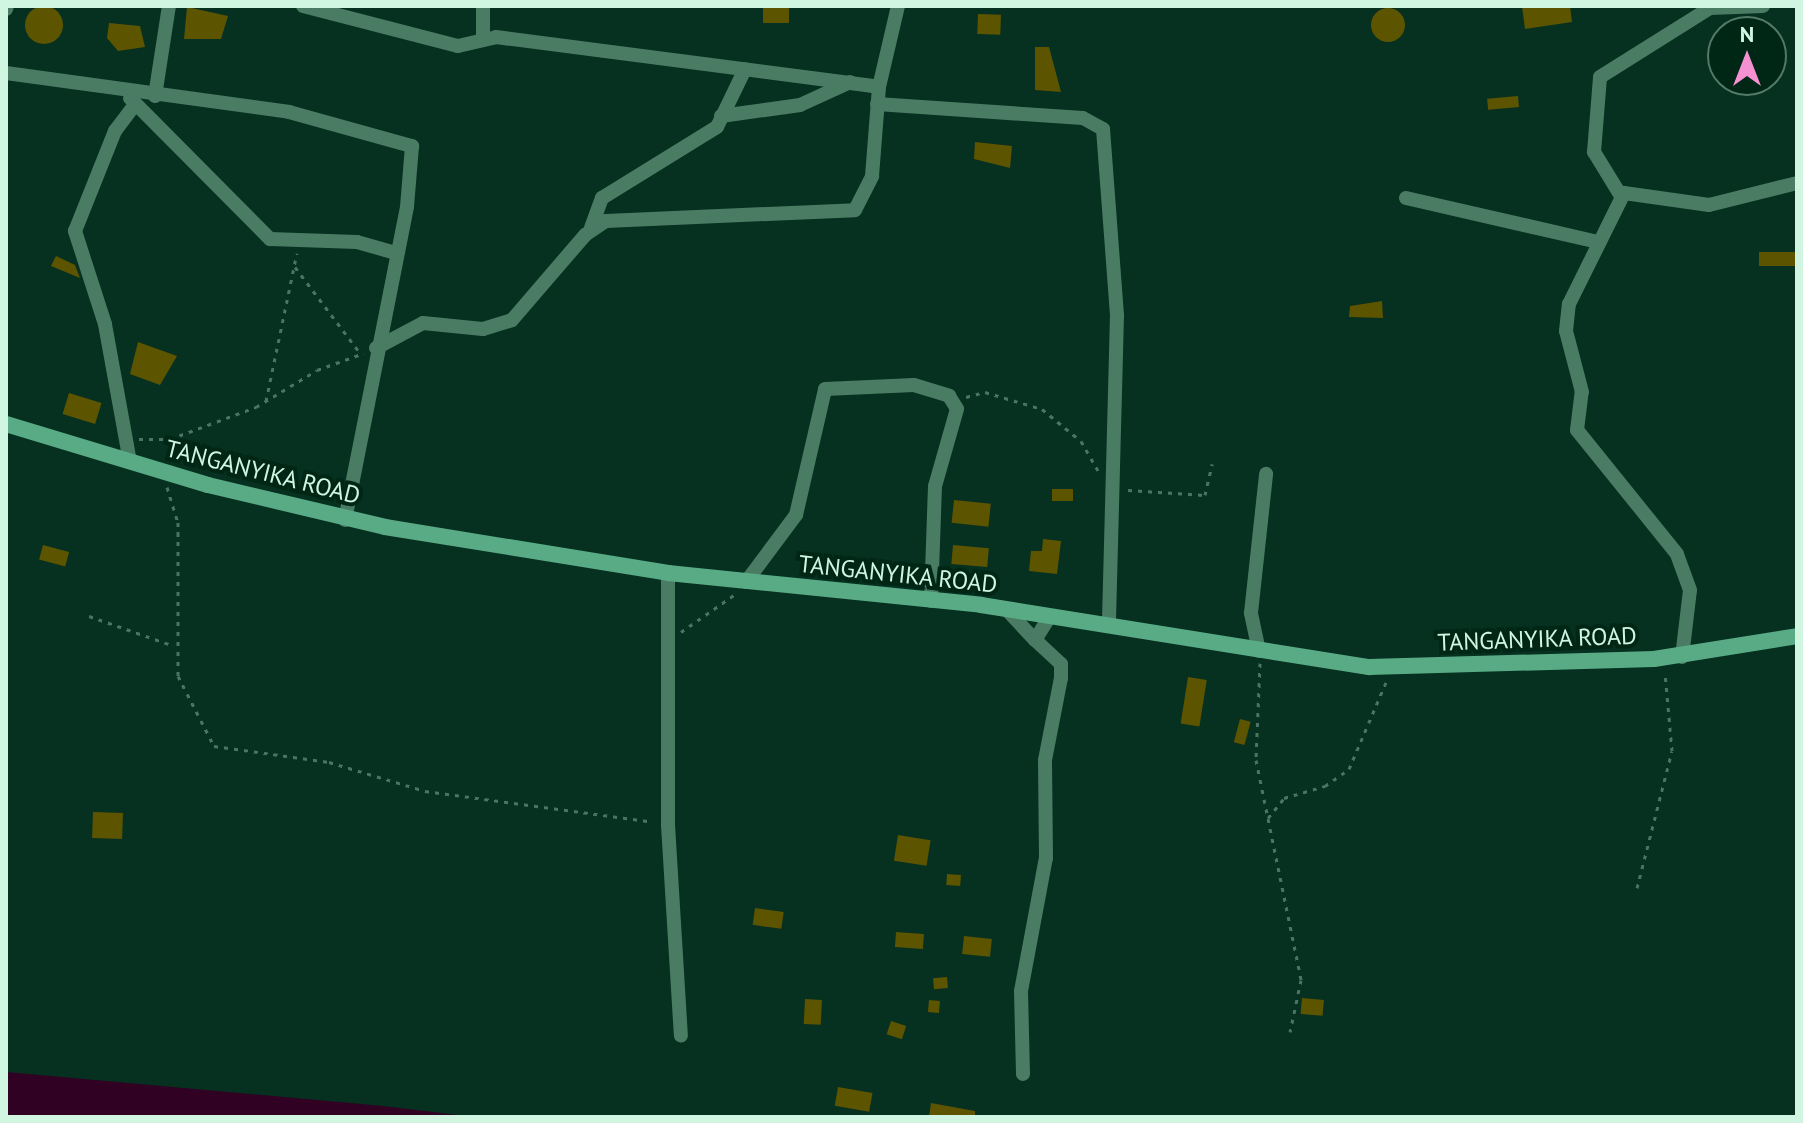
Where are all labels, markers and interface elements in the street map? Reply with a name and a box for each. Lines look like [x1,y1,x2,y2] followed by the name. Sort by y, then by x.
[1707,16,1787,96] north arrow
[1740,20,1754,48] text: N
[162,434,364,510] street label: TANGANYIKA ROAD
[797,549,999,599] street label: TANGANYIKA ROAD
[1436,621,1638,657] street label: TANGANYIKA ROAD

